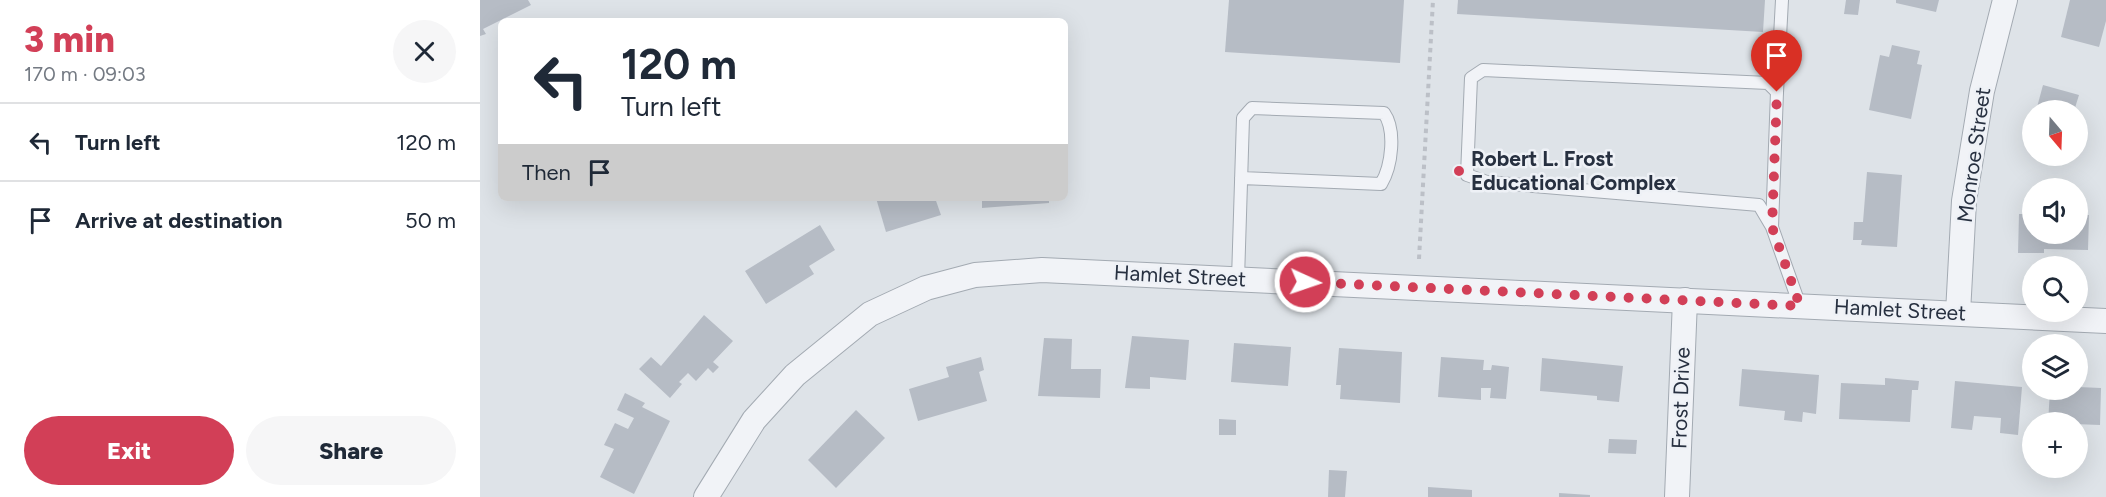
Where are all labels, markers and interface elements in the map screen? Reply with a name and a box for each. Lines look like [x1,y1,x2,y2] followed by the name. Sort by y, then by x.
[24,18,115,61] text: 3 min
[393,20,456,83] button: close
[1751,30,1802,92] pin
[621,39,737,90] text: 120 m
[1760,39,1793,72] icon: arrive
[522,42,600,120] icon: left
[24,62,146,86] text: 170 m · 09:03
[1952,86,1995,224] street label: Monroe Street
[621,90,721,123] text: Turn left
[2022,100,2088,166] north arrow
[2022,100,2088,478] map controls
[24,126,57,159] icon: left
[75,129,161,156] text: Turn left
[396,129,456,156] text: 120 m
[1471,146,1677,195] place label: Robert L. Frost Educational Complex
[583,156,616,189] icon: arrive
[522,159,571,186] text: Then
[1452,164,1466,178] marker: Robert L. Frost Educational Complex
[2022,178,2088,244] button: sound
[24,204,57,237] icon: arrive
[75,207,283,234] text: Arrive at destination
[405,207,456,234] text: 50 m
[1273,250,1337,314] position arrow
[2022,256,2088,322] button: search
[1113,260,1247,291] street label: Hamlet Street
[1833,294,1967,325] street label: Hamlet Street
[2022,334,2088,400] button: layers
[1666,347,1695,449] street label: Frost Drive
[2022,412,2088,478] button: +
[24,416,234,485] button: Exit
[246,416,456,485] button: Share

